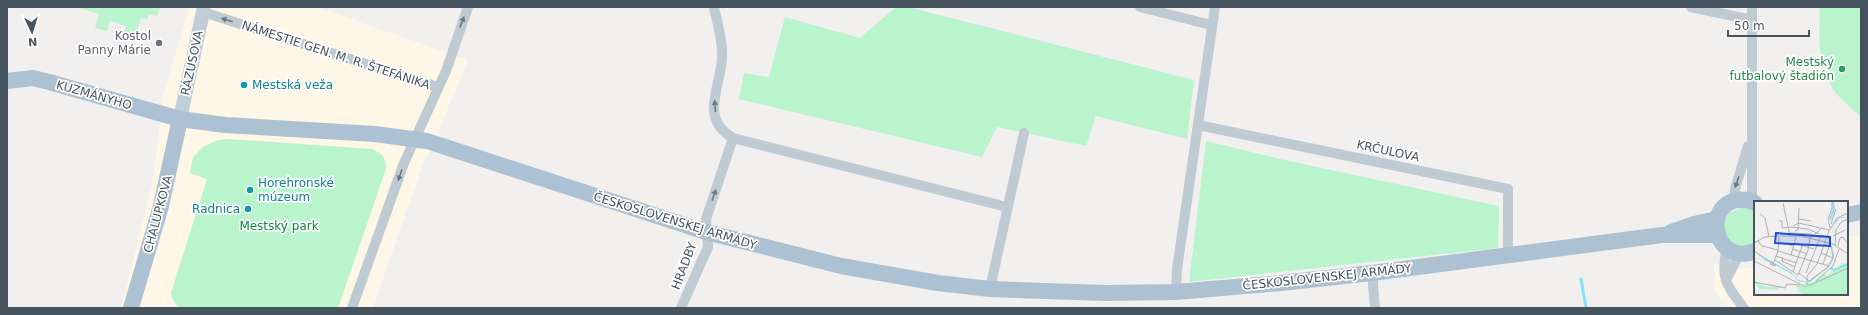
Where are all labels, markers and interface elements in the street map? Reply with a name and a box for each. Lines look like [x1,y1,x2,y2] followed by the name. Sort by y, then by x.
[12,12,52,52] north arrow
[1728,12,1809,38] scale bar
[460,16,466,28] one-way arrow
[221,17,233,23] one-way arrow
[240,17,433,92] street label: NÁMESTIE GEN. M. R. ŠTEFÁNIKA
[1734,19,1765,33] text: 50 m
[77,29,151,57] place label: Kostol Panny Márie
[177,29,206,97] street label: RÁZUSOVA
[28,35,38,48] text: N
[154,38,164,48] marker: Kostol Panny Márie
[1730,55,1834,83] place label: Mestský futbalový štadión
[1837,64,1847,74] marker: Mestský futbalový štadión
[55,77,134,112] street label: KUZMÁNYHO
[252,78,333,92] place label: Mestská veža
[239,80,249,90] marker: Mestská veža
[711,100,718,112] one-way arrow
[1355,137,1422,165] street label: KRČULOVA
[396,169,402,181] one-way arrow
[141,173,175,254] street label: CHALUPKOVA
[258,176,334,204] place label: Horehronské múzeum
[1734,176,1740,188] one-way arrow
[245,185,255,195] marker: Horehronské múzeum
[711,188,717,200] one-way arrow
[592,189,759,253] street label: ČESKOSLOVENSKEJ ARMÁDY
[1754,201,1848,295] inset map
[192,202,240,216] place label: Radnica
[243,204,253,214] marker: Radnica
[239,219,319,233] park label: Mestský park
[669,240,700,291] street label: HRADBY
[1242,260,1413,293] street label: ČESKOSLOVENSKEJ ARMÁDY

